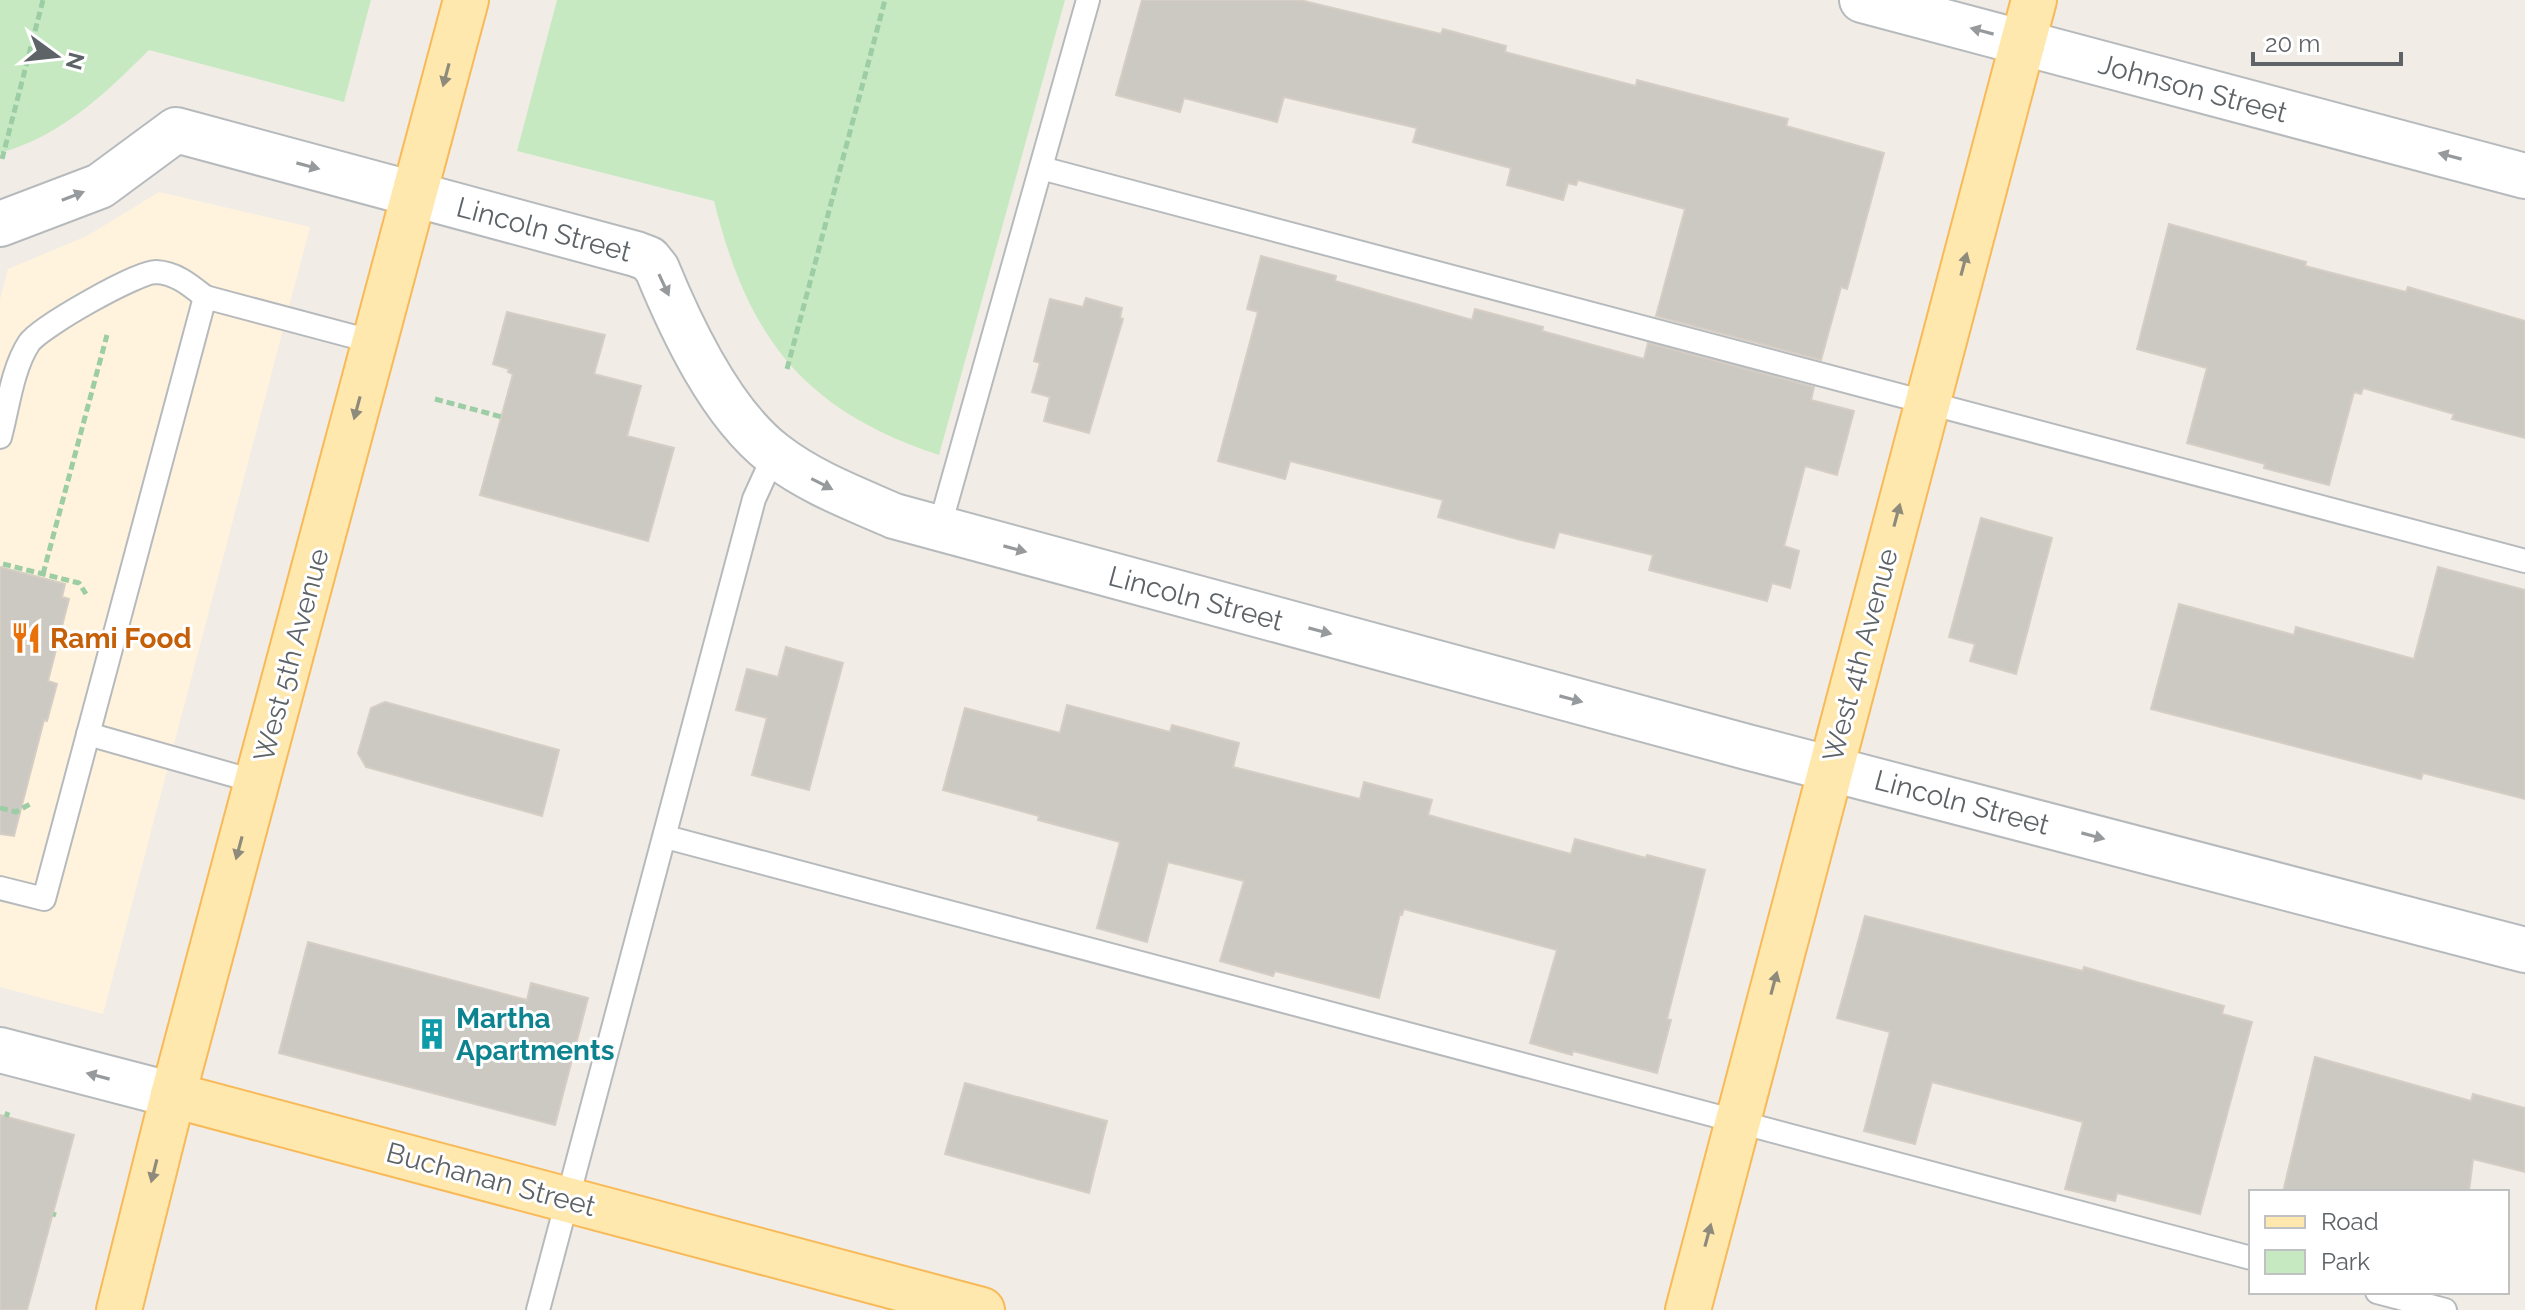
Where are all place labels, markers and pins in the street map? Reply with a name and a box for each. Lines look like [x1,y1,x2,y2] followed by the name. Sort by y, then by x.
[9,621,43,655] restaurant icon: Rami Food
[50,622,192,655] place label: Rami Food
[456,1002,615,1067] place label: Martha Apartments
[415,1017,449,1051] building icon: Martha Apartments

